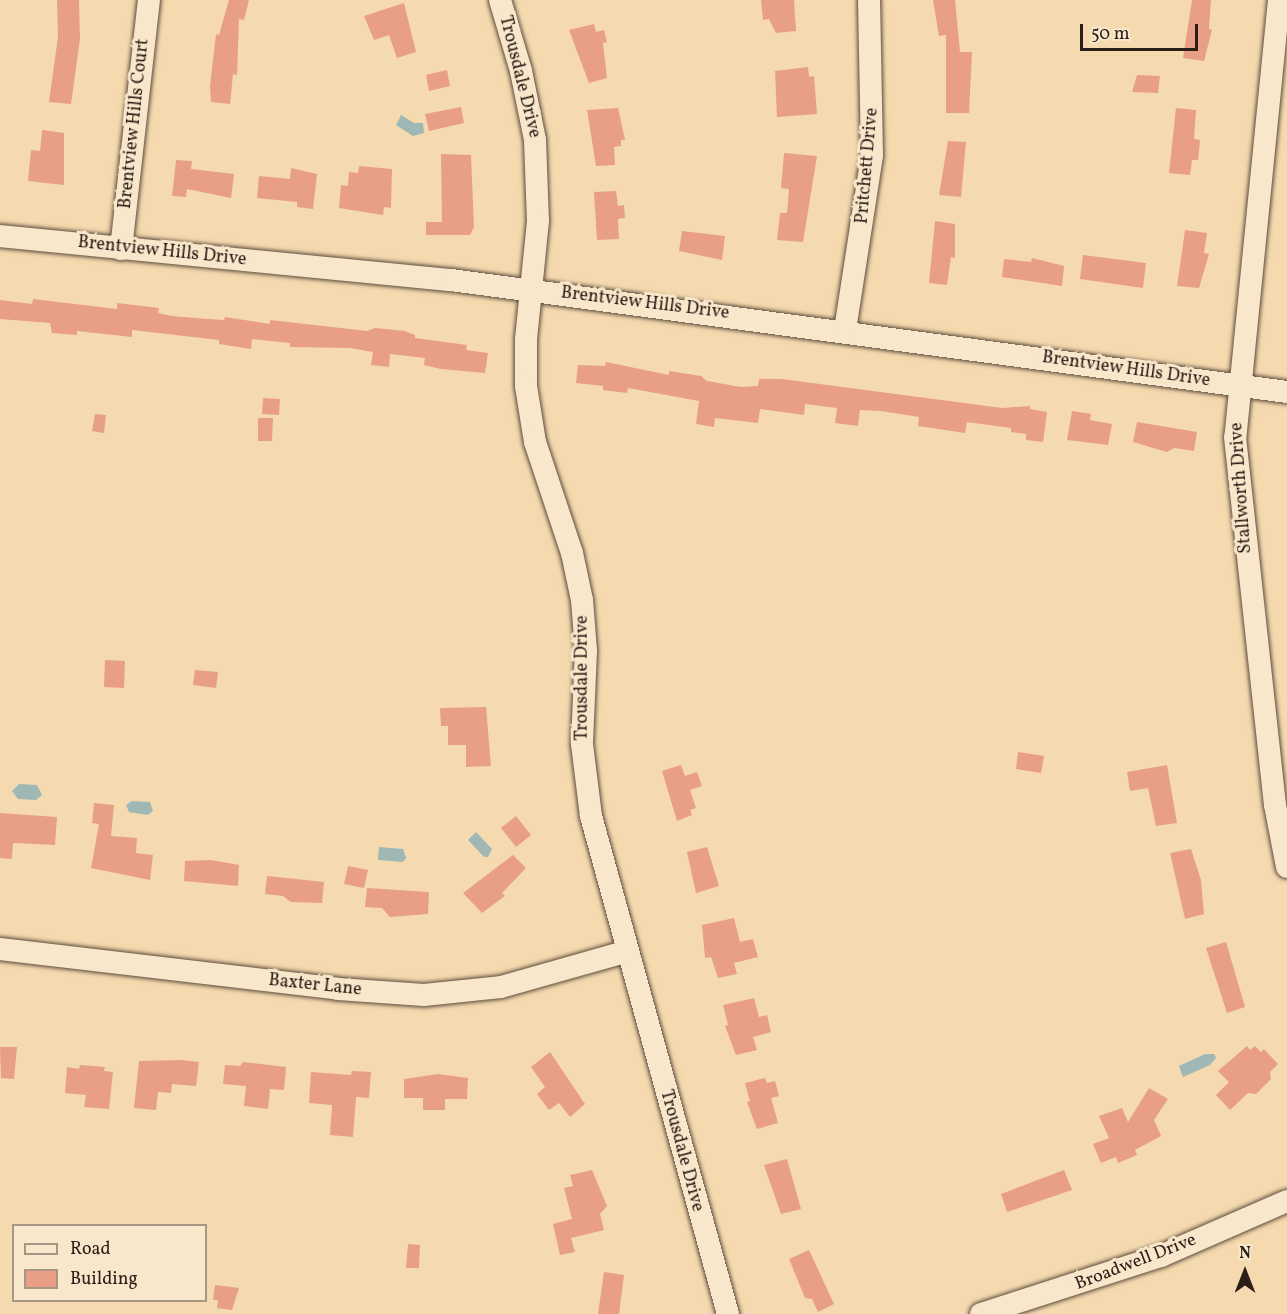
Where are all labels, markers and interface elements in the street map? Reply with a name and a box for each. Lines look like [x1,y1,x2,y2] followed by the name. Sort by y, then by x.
[1083,12,1202,50] scale bar
[493,14,545,140] street label: Trousdale Drive
[1091,22,1130,47] text: 50 m
[115,38,155,210] street label: Brentview Hills Court
[852,107,884,225] street label: Pritchett Drive
[76,232,248,272] street label: Brentview Hills Drive
[559,283,731,325] street label: Brentview Hills Drive
[1040,347,1212,393] street label: Brentview Hills Drive
[1227,422,1257,554] street label: Stallworth Drive
[572,615,594,741] street label: Trousdale Drive
[267,970,363,1002] street label: Baxter Lane
[654,1088,708,1214] street label: Trousdale Drive
[12,1224,207,1302] legend
[1072,1230,1200,1296] street label: Broadwell Drive
[70,1237,111,1262] text: Road
[1215,1242,1275,1302] north arrow
[1239,1243,1251,1265] text: N
[70,1267,138,1292] text: Building

